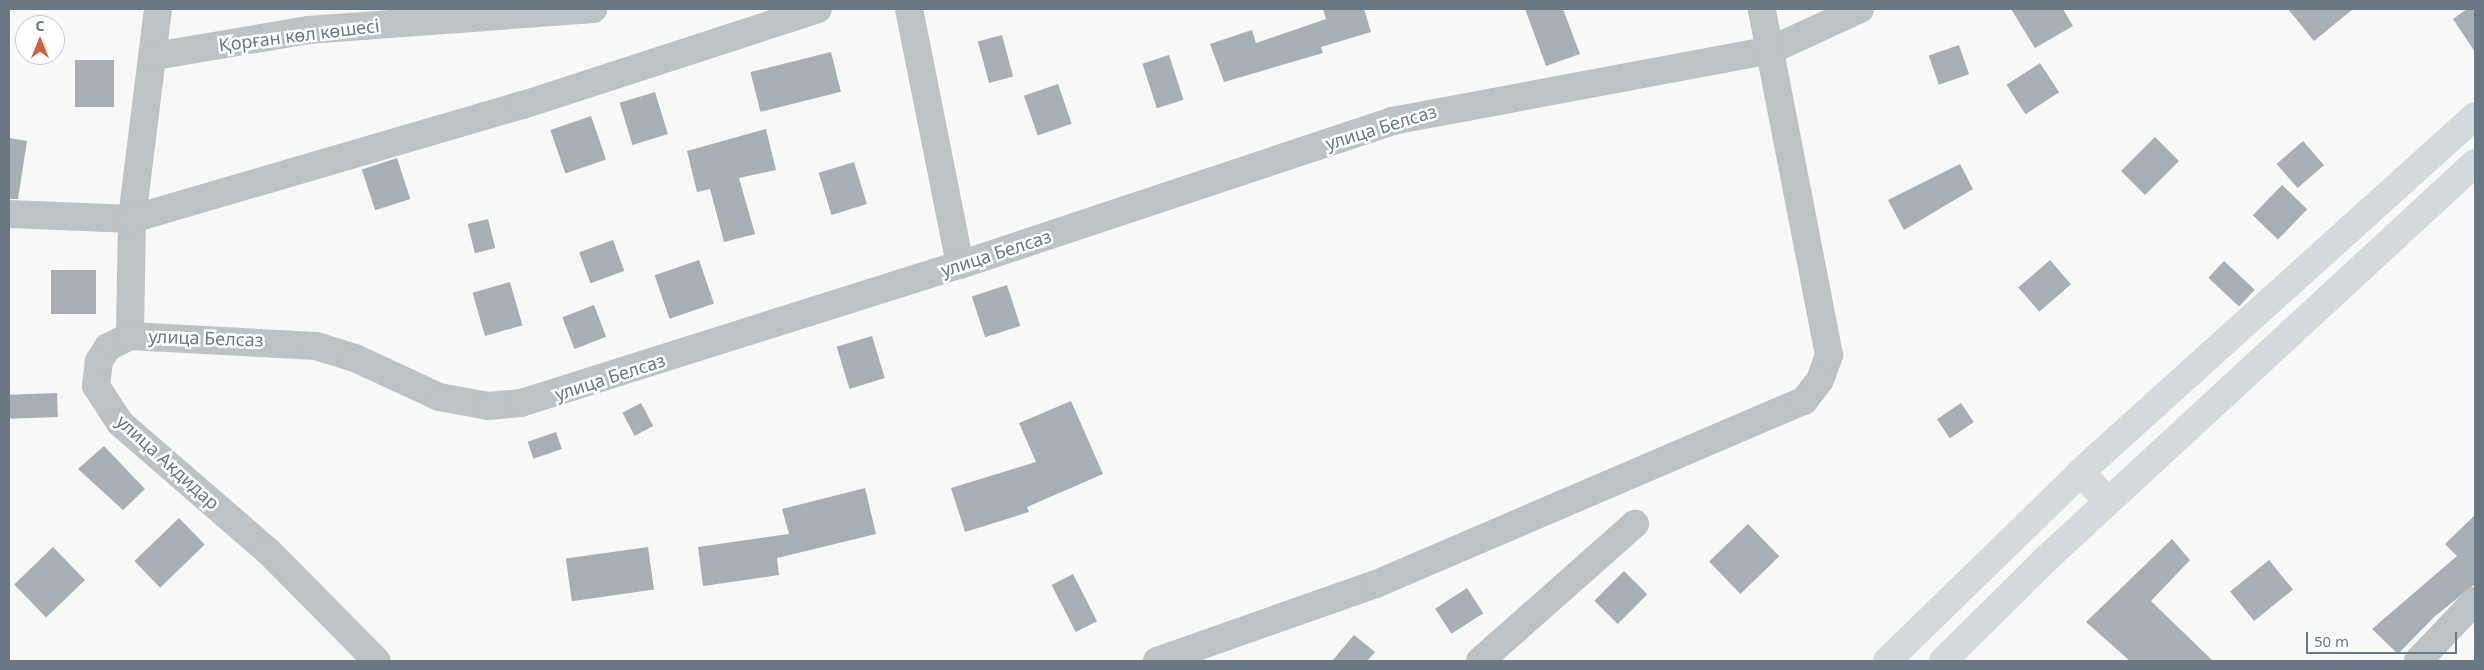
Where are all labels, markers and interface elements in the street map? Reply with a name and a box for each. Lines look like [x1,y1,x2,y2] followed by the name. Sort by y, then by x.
[217,14,381,56] street label: Қорған көл көшесі
[15,15,65,65] north arrow
[35,16,45,35] text: С
[1323,100,1439,154] street label: улица Белсаз
[938,225,1054,281] street label: улица Белсаз
[148,325,264,351] street label: улица Белсаз
[552,349,668,405] street label: улица Белсаз
[112,410,224,514] street label: улица Акдидар
[2309,622,2460,654] scale bar
[2314,631,2349,651] text: 50 m

